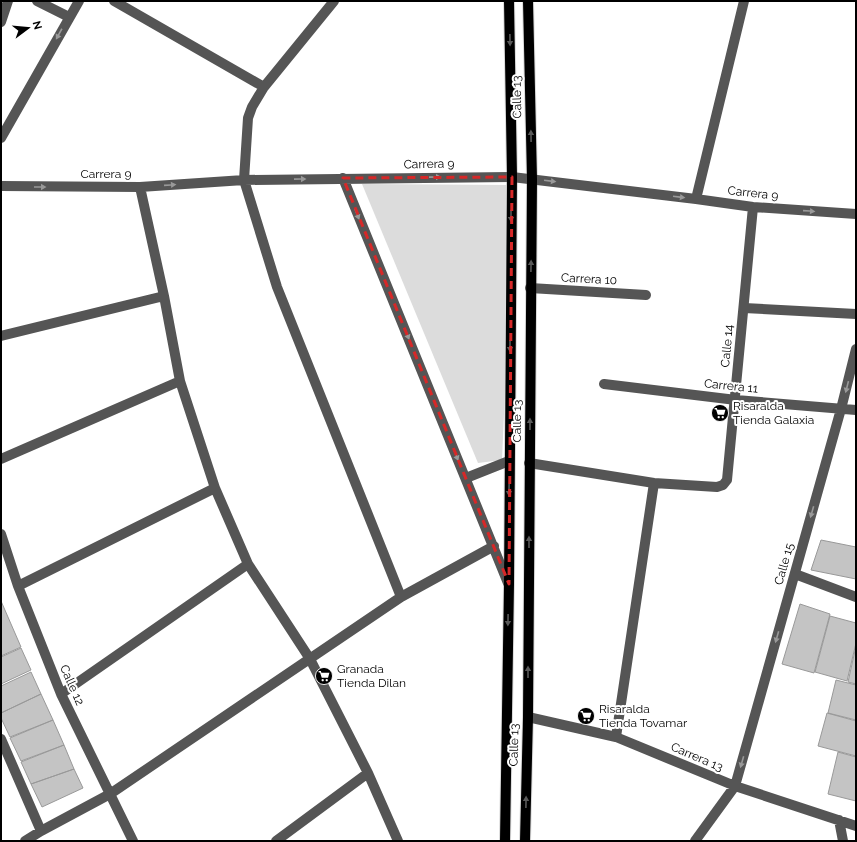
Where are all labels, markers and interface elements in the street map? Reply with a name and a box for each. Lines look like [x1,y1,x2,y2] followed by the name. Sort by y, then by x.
[8,8,48,48] north arrow
[30,20,45,31] text: N
[56,29,63,40] one-way arrow
[507,34,513,47] one-way arrow
[510,75,524,119] street label: Calle 13
[528,129,534,142] one-way arrow
[403,157,455,171] street label: Carrera 9
[81,167,131,181] street label: Carrera 9
[429,174,442,180] one-way arrow
[294,176,307,182] one-way arrow
[544,178,556,184] one-way arrow
[164,181,176,188] one-way arrow
[34,183,46,190] one-way arrow
[727,183,779,203] street label: Carrera 9
[673,194,685,200] one-way arrow
[803,208,816,214] one-way arrow
[355,209,361,221] one-way arrow
[508,210,514,223] one-way arrow
[528,259,534,272] one-way arrow
[561,271,617,287] street label: Carrera 10
[718,323,736,368] street label: Calle 14
[404,329,410,340] one-way arrow
[507,340,513,353] one-way arrow
[703,376,759,396] street label: Carrera 11
[843,380,849,393] one-way arrow
[733,399,814,427] place label: Risaralda Tienda Galaxia
[510,400,524,442] street label: Calle 13
[710,403,730,423] supermarket icon: Risaralda Tienda Galaxia
[527,417,533,430] one-way arrow
[454,449,460,461] one-way arrow
[506,484,512,497] one-way arrow
[809,506,815,518] one-way arrow
[526,535,532,548] one-way arrow
[771,541,797,587] street label: Calle 15
[505,614,511,627] one-way arrow
[774,631,780,643] one-way arrow
[337,662,406,690] place label: Granada Tienda Dilan
[57,663,87,707] street label: Calle 12
[525,665,531,678] one-way arrow
[314,666,334,686] supermarket icon: Granada Tienda Dilan
[599,702,688,730] place label: Risaralda Tienda Tovamar
[576,706,596,726] supermarket icon: Risaralda Tienda Tovamar
[507,723,521,767] street label: Calle 13
[669,740,725,774] street label: Carrera 13
[739,756,745,768] one-way arrow
[523,795,529,808] one-way arrow

